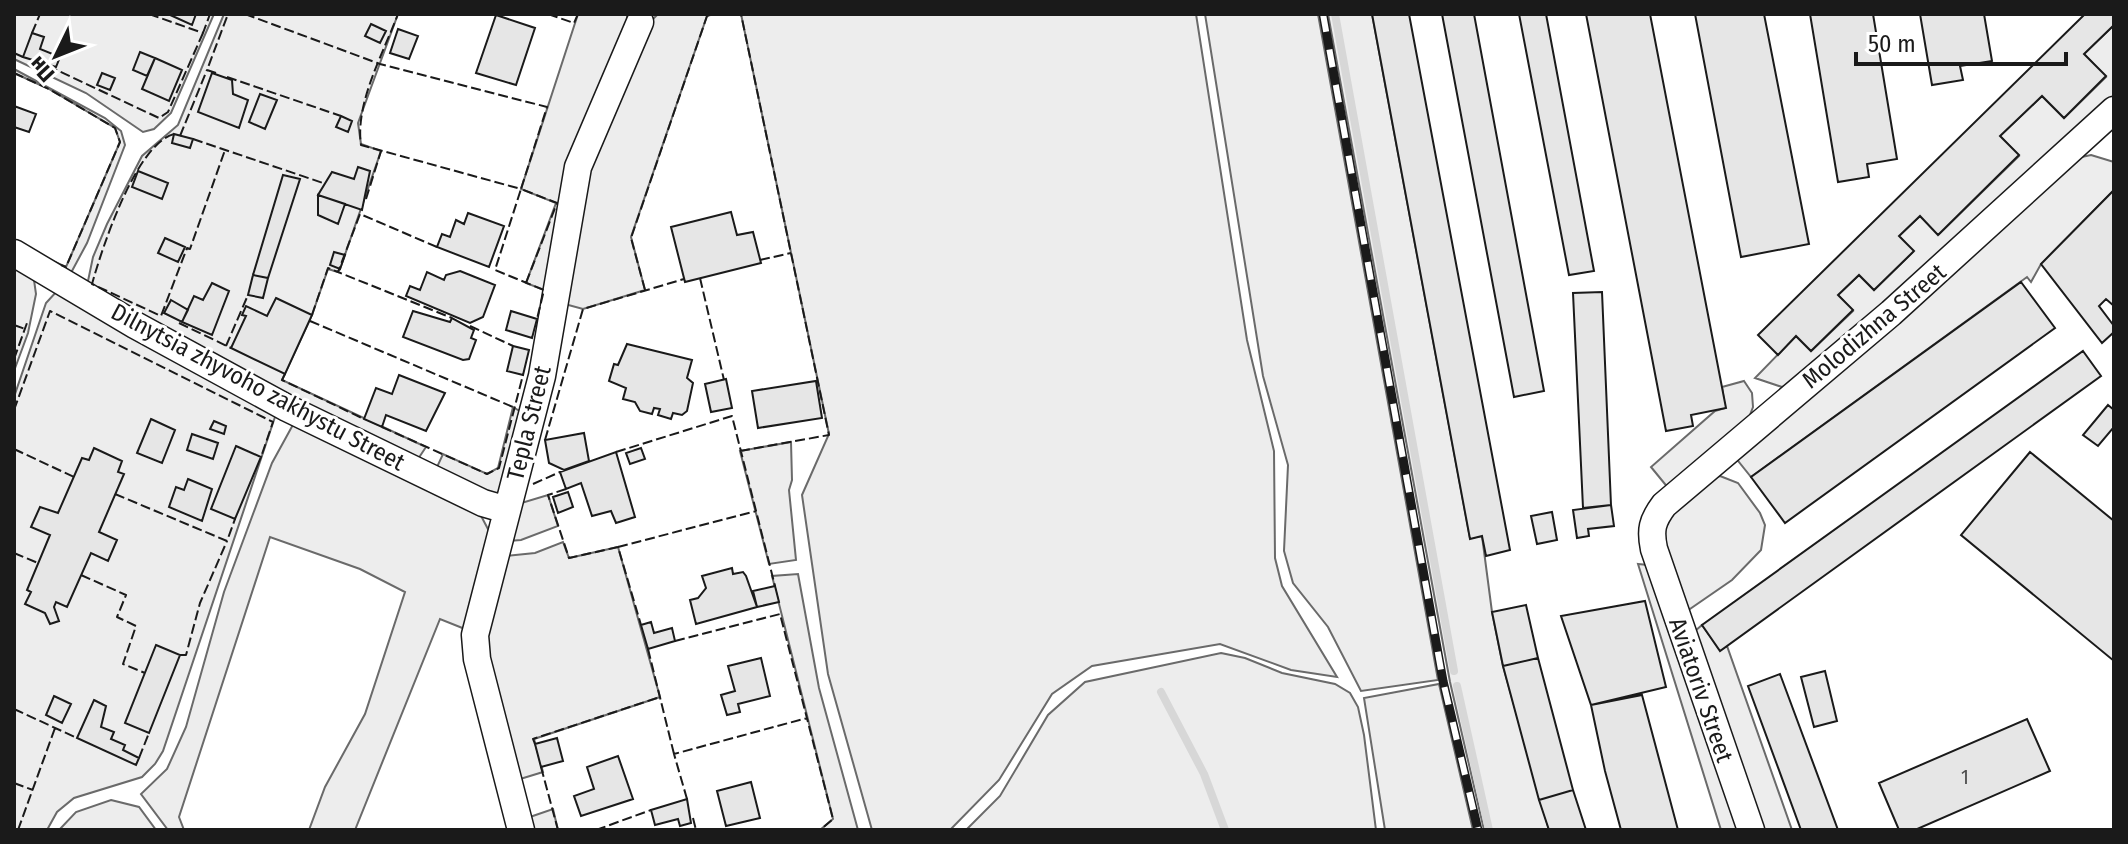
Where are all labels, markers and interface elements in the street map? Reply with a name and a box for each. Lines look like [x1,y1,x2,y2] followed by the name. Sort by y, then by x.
[16,16,96,96] north arrow
[1856,16,2066,66] scale bar
[1868,30,1916,58] text: 50 m
[23,51,60,88] text: Пн
[1797,258,1952,394] street label: Molodizhna Street
[106,298,410,476] street label: Dilnytsia zhyvoho zakhystu Street
[501,363,557,483] street label: Tepla Street
[1663,614,1739,766] street label: Aviatoriv Street
[1961,765,1969,789] house number: 1

